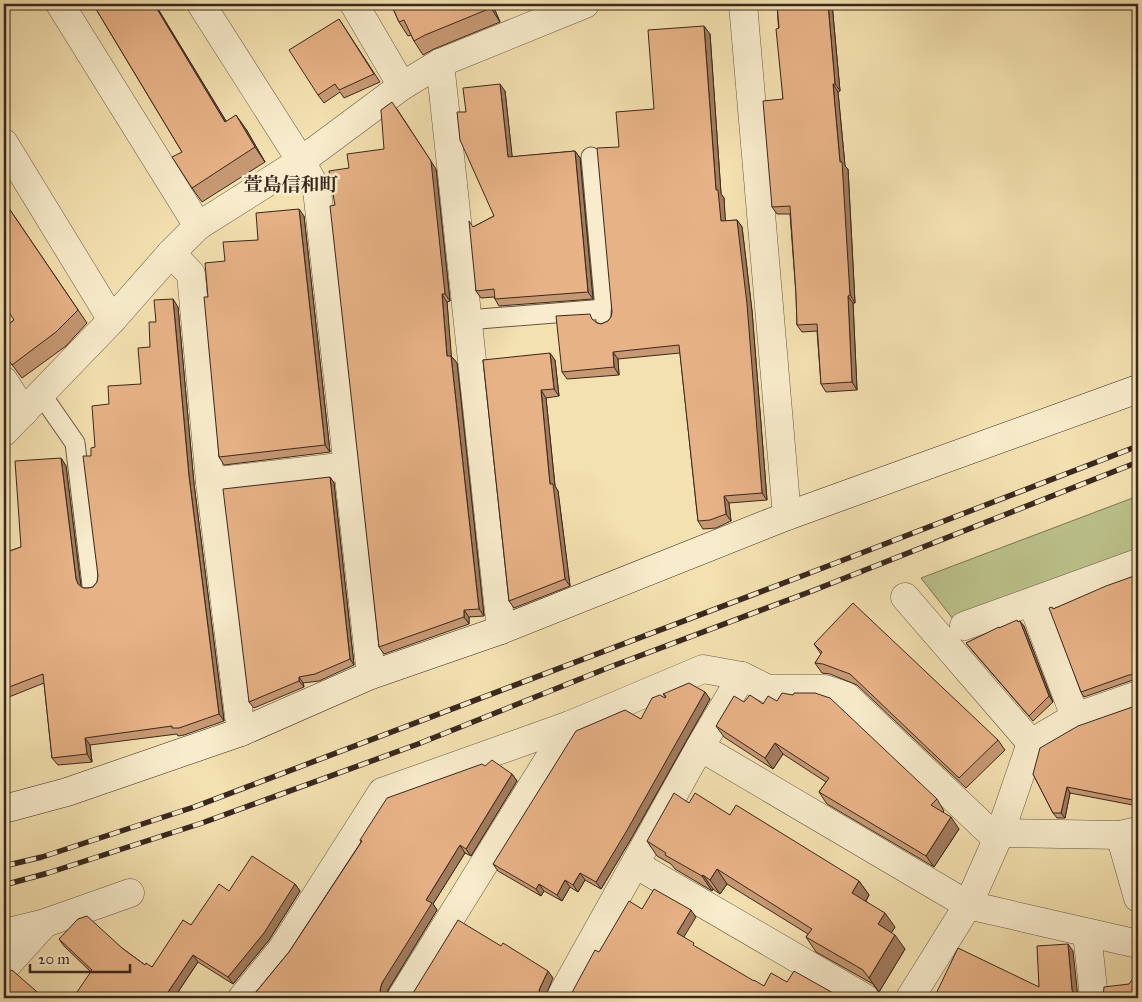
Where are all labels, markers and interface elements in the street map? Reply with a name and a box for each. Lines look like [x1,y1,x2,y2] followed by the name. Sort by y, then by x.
[243,173,339,196] district label: 萱島信和町
[30,942,130,974] scale bar
[38,950,70,968] text: 20 m

